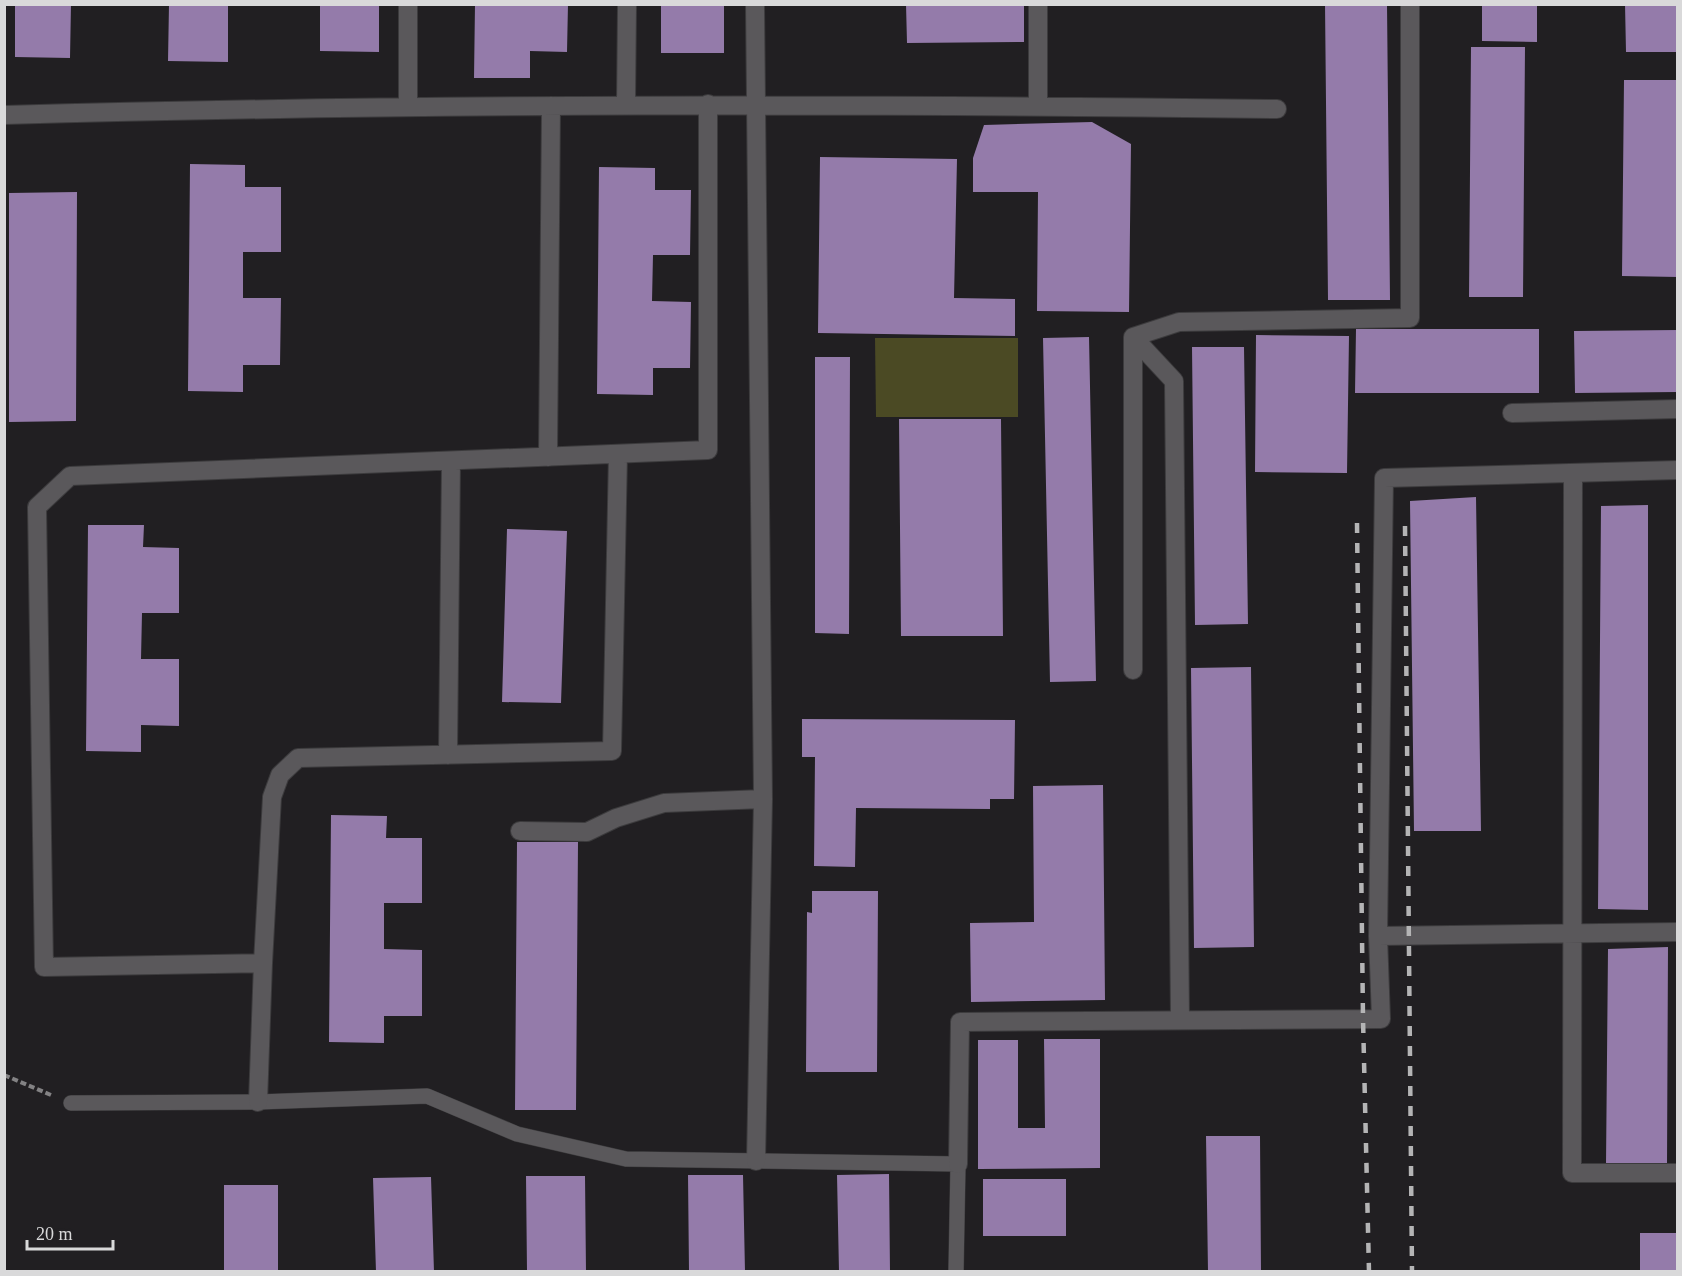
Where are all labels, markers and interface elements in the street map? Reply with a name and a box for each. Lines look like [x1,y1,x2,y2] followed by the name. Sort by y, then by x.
[27,1213,112,1251] scale bar
[36,1224,73,1244] text: 20 m

